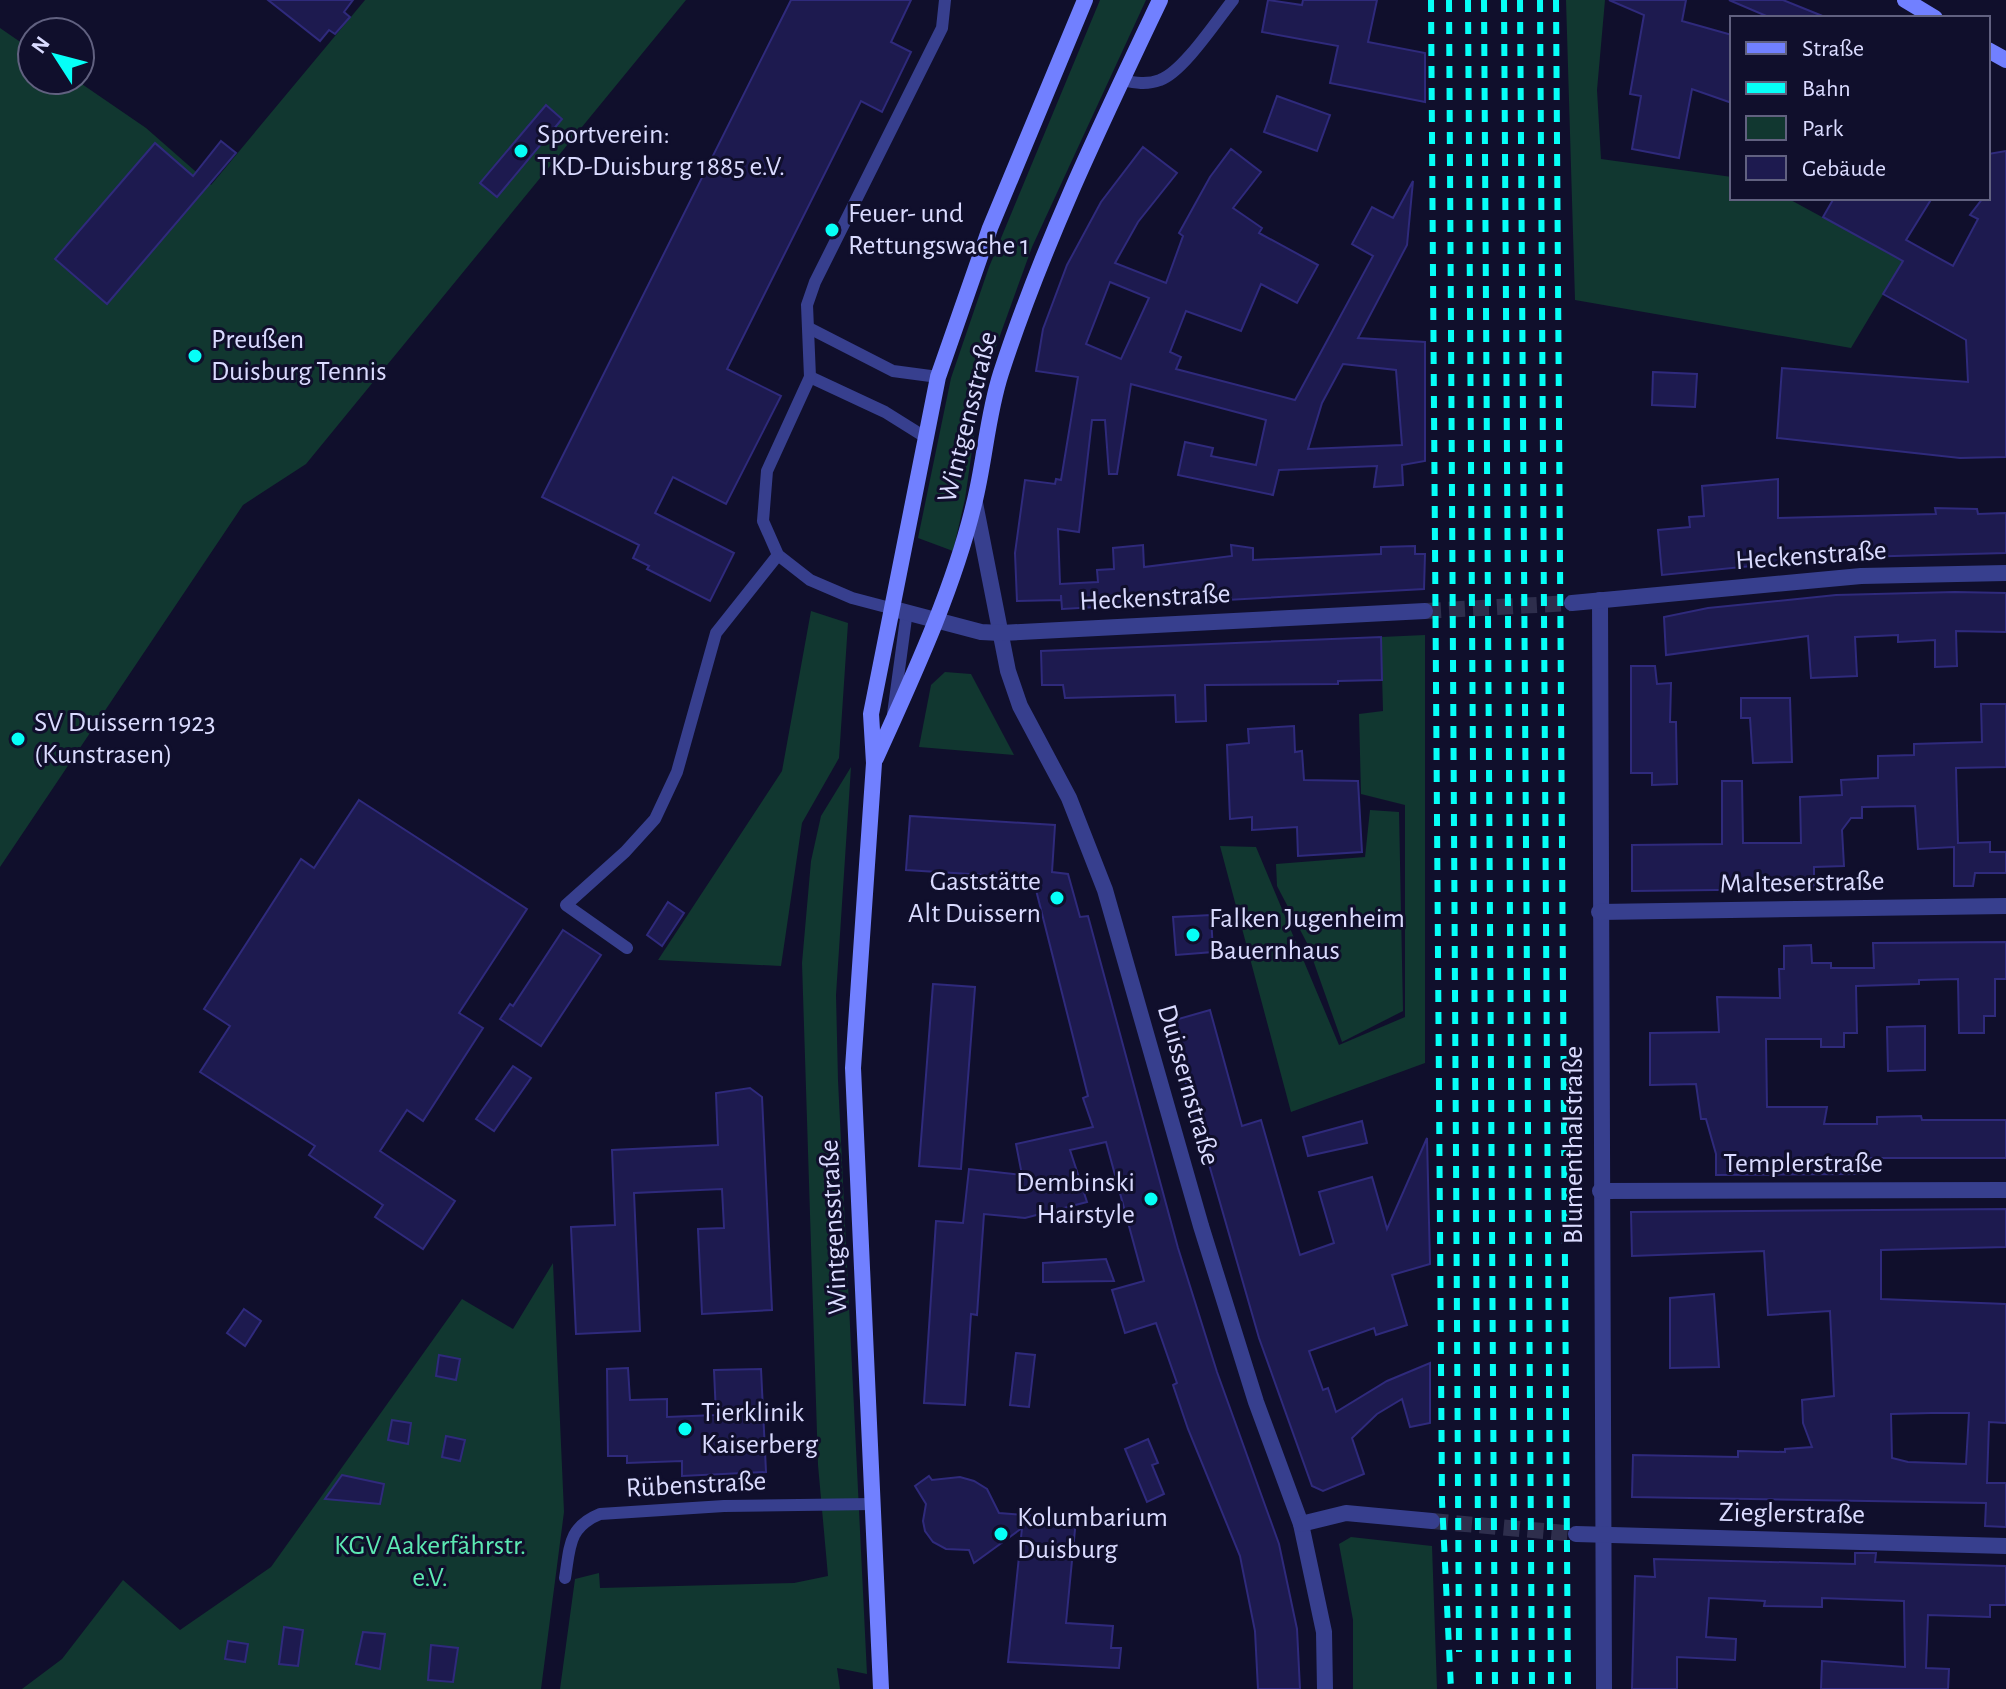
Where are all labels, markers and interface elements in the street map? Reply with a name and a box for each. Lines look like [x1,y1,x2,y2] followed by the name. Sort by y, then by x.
[16,16,96,96] north arrow
[1730,16,1990,200] legend
[27,32,54,57] text: N
[1802,37,1864,61] text: Straße
[1802,77,1851,101] text: Bahn
[1802,117,1843,141] text: Park
[537,121,785,181] place label: Sportverein: TKD-Duisburg 1885 e.V.
[512,142,530,160] marker: Sportverein: TKD-Duisburg 1885 e.V.
[1802,157,1886,181] text: Gebäude
[848,200,1030,260] place label: Feuer- und Rettungswache 1
[823,221,841,239] marker: Feuer- und Rettungswache 1
[211,326,387,386] place label: Preußen Duisburg Tennis
[933,329,1003,505] street label: Wintgensstraße
[186,347,204,365] marker: Preußen Duisburg Tennis
[1735,537,1887,575] street label: Heckenstraße
[1079,580,1231,616] street label: Heckenstraße
[34,709,216,769] place label: SV Duissern 1923 (Kunstrasen)
[9,730,27,748] marker: SV Duissern 1923 (Kunstrasen)
[908,868,1041,928] place label: Gaststätte Alt Duissern
[1719,868,1885,898] street label: Malteserstraße
[1048,889,1066,907] marker: Gaststätte Alt Duissern
[1209,905,1405,965] place label: Falken Jugenheim Bauernhaus
[1184,926,1202,944] marker: Falken Jugenheim Bauernhaus
[1152,1002,1224,1168] street label: Duissernstraße
[1560,1046,1588,1244] street label: Blumenthalstraße
[815,1139,853,1315] street label: Wintgensstraße
[1723,1150,1883,1178] street label: Templerstraße
[1016,1169,1135,1229] place label: Dembinski Hairstyle
[1142,1190,1160,1208] marker: Dembinski Hairstyle
[701,1399,818,1459] place label: Tierklinik Kaiserberg
[676,1420,694,1438] marker: Tierklinik Kaiserberg
[625,1467,767,1503] street label: Rübenstraße
[1719,1499,1865,1529] street label: Zieglerstraße
[1017,1504,1168,1564] place label: Kolumbarium Duisburg
[992,1525,1010,1543] marker: Kolumbarium Duisburg
[334,1532,526,1592] park label: KGV Aakerfährstr. e.V.

